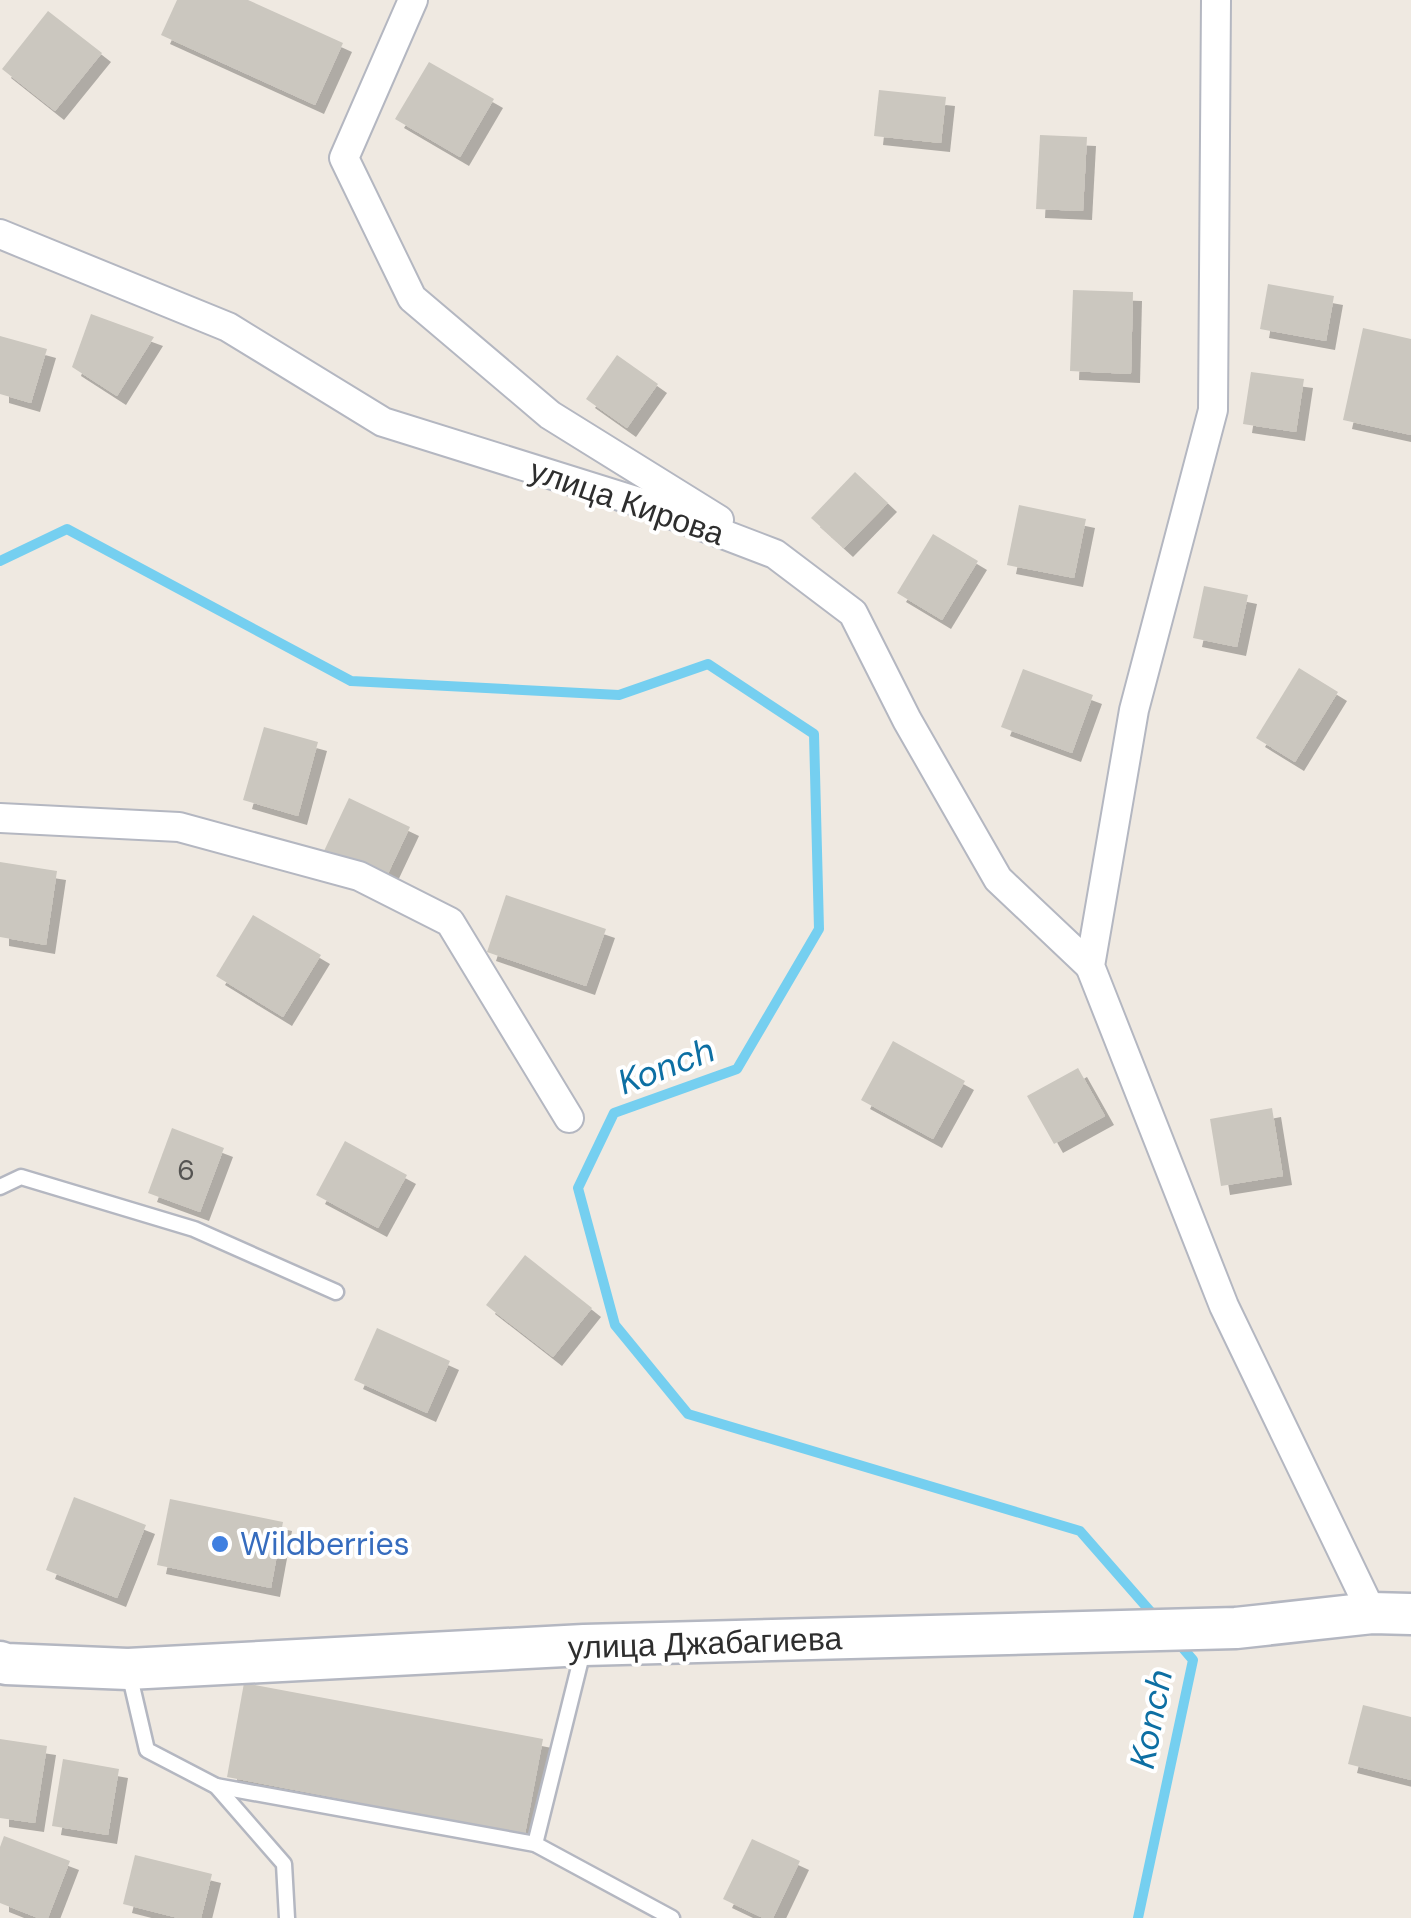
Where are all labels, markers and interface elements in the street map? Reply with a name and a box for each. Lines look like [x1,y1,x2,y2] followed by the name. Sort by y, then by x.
[524,449,730,555] street label: улица Кирова
[611,1027,721,1105] water label: Konch
[177,1152,195,1189] house number: 6
[240,1523,410,1565] place label: Wildberries
[209,1533,231,1555] marker: Wildberries
[567,1617,843,1669] street label: улица Джабагиева
[1119,1666,1183,1772] water label: Konch

